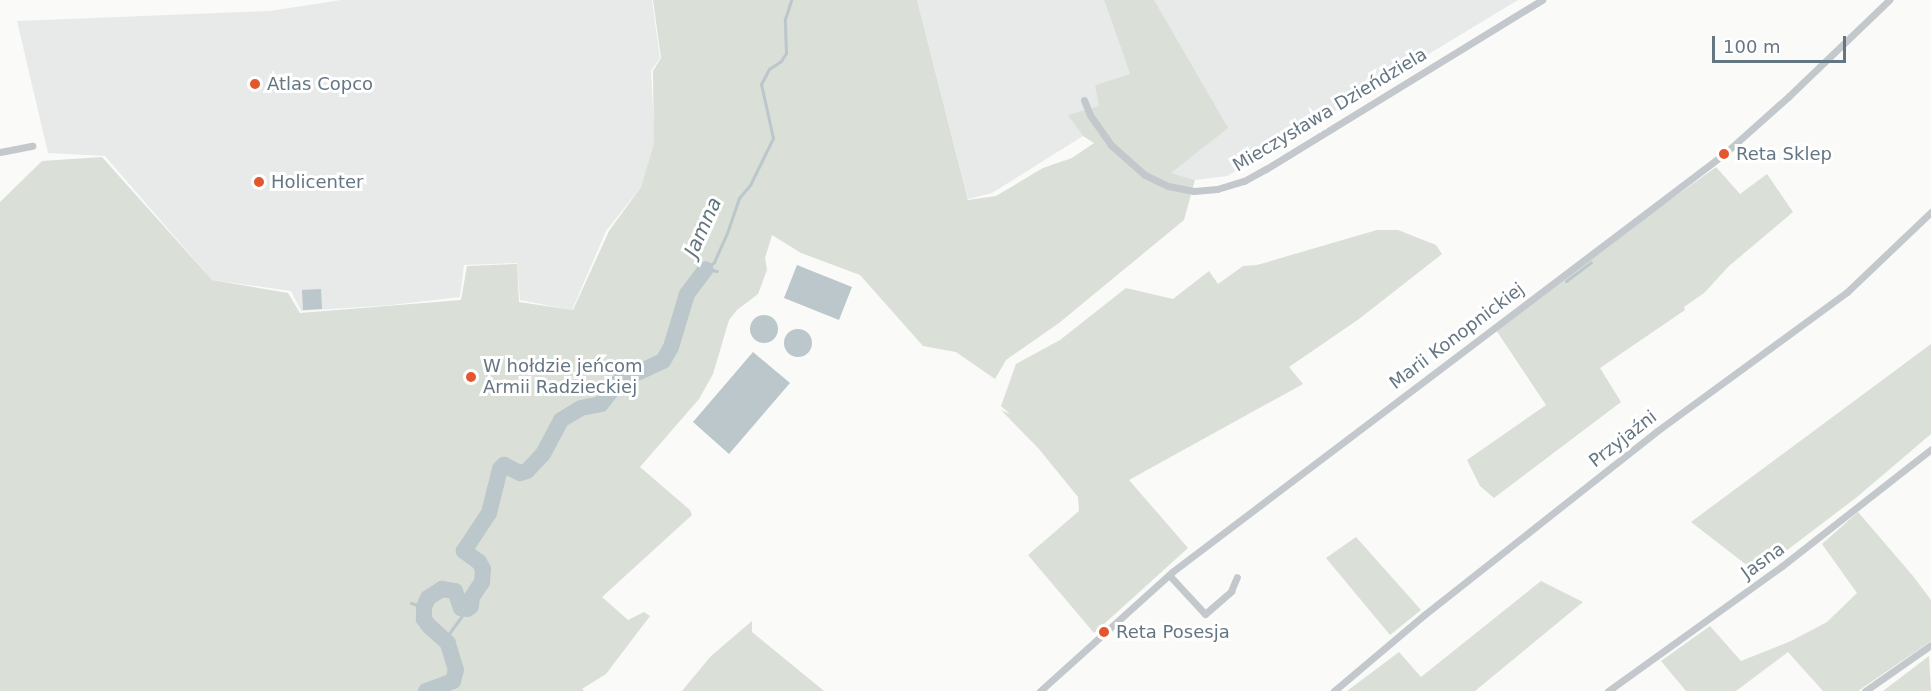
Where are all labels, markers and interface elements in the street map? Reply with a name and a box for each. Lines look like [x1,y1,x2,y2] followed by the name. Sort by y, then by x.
[1715,24,1848,62] scale bar
[1723,36,1781,57] text: 100 m
[1229,43,1431,177] street label: Mieczysława Dzieńdziela
[267,73,373,95] place label: Atlas Copco
[248,77,262,91] marker: Atlas Copco
[1736,143,1832,165] place label: Reta Sklep
[1717,147,1731,161] marker: Reta Sklep
[271,171,363,193] place label: Holicenter
[252,175,266,189] marker: Holicenter
[679,194,727,260] water label: Jamna
[1385,278,1529,394] street label: Marii Konopnickiej
[483,356,643,398] place label: W hołdzie jeńcom Armii Radzieckiej
[464,370,478,384] marker: W hołdzie jeńcom Armii Radzieckiej
[1585,406,1661,472] street label: Przyjaźni
[1737,538,1789,584] street label: Jasna
[1116,621,1230,643] place label: Reta Posesja
[1097,625,1111,639] marker: Reta Posesja

